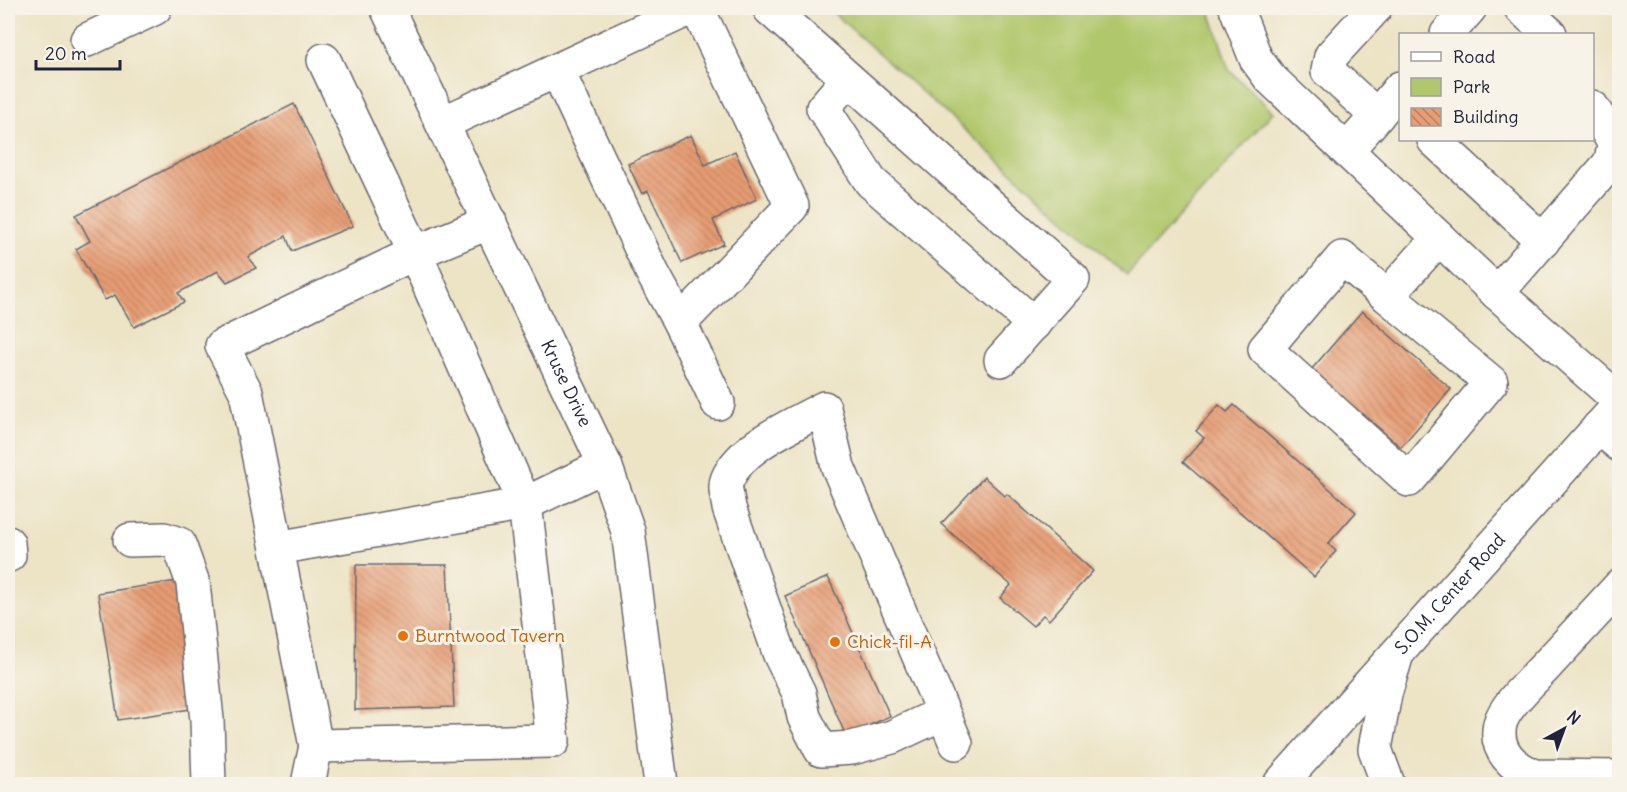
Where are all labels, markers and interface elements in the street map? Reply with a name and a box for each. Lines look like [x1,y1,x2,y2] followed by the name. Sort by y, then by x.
[36,33,120,71] scale bar
[1399,33,1594,141] legend
[45,42,87,65] text: 20 m
[1453,45,1496,68] text: Road
[1453,75,1490,98] text: Park
[1453,105,1518,128] text: Building
[536,336,597,431] street label: Kruse Drive
[1390,528,1510,659] street label: S.O.M. Center Road
[415,624,565,647] place label: Burntwood Tavern
[396,629,410,643] marker: Burntwood Tavern
[847,630,932,653] place label: Chick-fil-A
[828,635,842,649] marker: Chick-fil-A
[1534,699,1594,759] north arrow
[1563,707,1585,729] text: N

